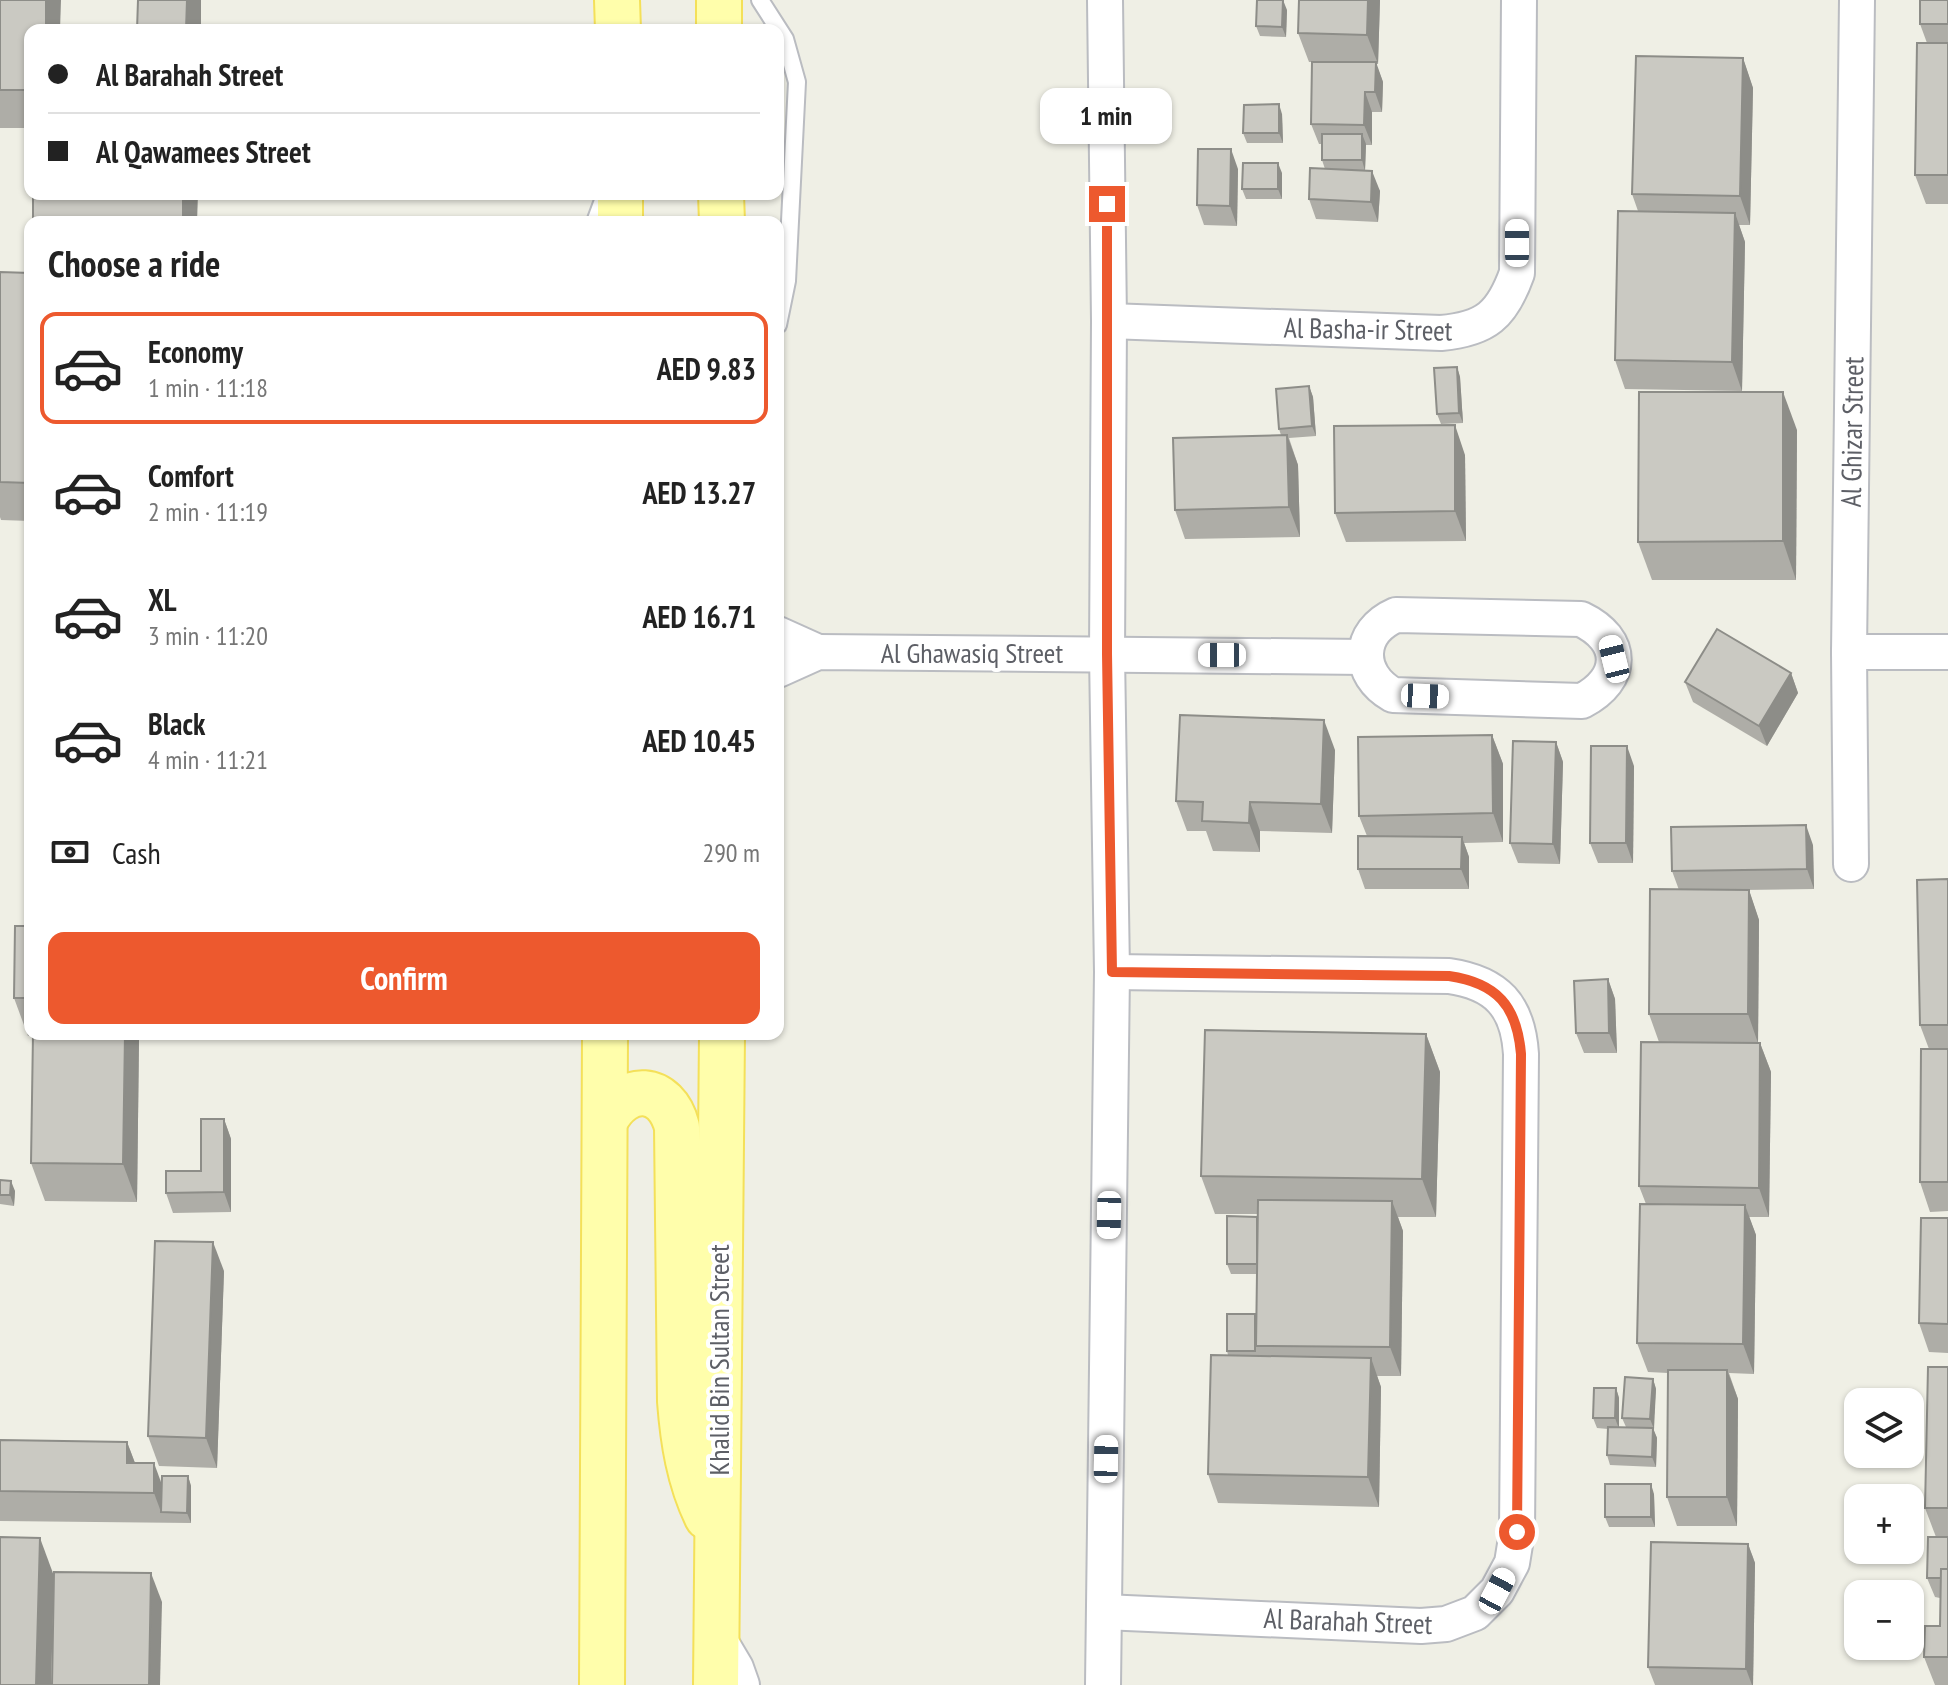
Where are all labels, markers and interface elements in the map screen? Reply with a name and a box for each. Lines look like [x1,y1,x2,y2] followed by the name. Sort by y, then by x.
[96,55,283,94] text: Al Barahah Street
[1041,88,1173,144] callout: 1 min
[1080,99,1132,132] text: 1 min
[96,132,311,171] text: Al Qawamees Street
[1089,186,1125,222] route end
[1505,219,1529,267] car
[48,240,220,287] text: Choose a ride
[1283,309,1453,348] street label: Al Basha-ir Street
[52,332,124,404] icon: car
[148,332,243,371] text: Economy
[657,349,756,388] text: AED 9.83
[1832,356,1871,508] street label: Al Ghizar Street
[148,371,268,404] text: 1 min · 11:18
[52,456,124,528] icon: car
[148,456,234,495] text: Comfort
[643,473,756,512] text: AED 13.27
[148,495,268,528] text: 2 min · 11:19
[52,580,124,652] icon: car
[148,580,177,619] text: XL
[643,597,756,636] text: AED 16.71
[148,619,268,652] text: 3 min · 11:20
[1597,633,1631,685] car
[881,634,1063,671] street label: Al Ghawasiq Street
[1198,643,1246,667] car
[1401,683,1449,709] car
[52,704,124,776] icon: car
[148,704,205,743] text: Black
[643,721,756,760] text: AED 10.45
[148,743,268,776] text: 4 min · 11:21
[48,830,92,874] icon: cash
[112,833,161,872] text: Cash
[702,836,760,869] text: 290 m
[48,932,760,1024] button: Confirm
[1097,1191,1121,1239] car
[700,1244,737,1476] street label: Khalid Bin Sultan Street
[1844,1388,1924,1660] map controls
[1844,1388,1924,1468] button: layers
[1094,1435,1118,1483] car
[1844,1484,1924,1564] button: +
[1499,1514,1535,1550] route start
[1475,1564,1519,1618] car
[1844,1580,1924,1660] button: −
[1263,1599,1433,1642] street label: Al Barahah Street

